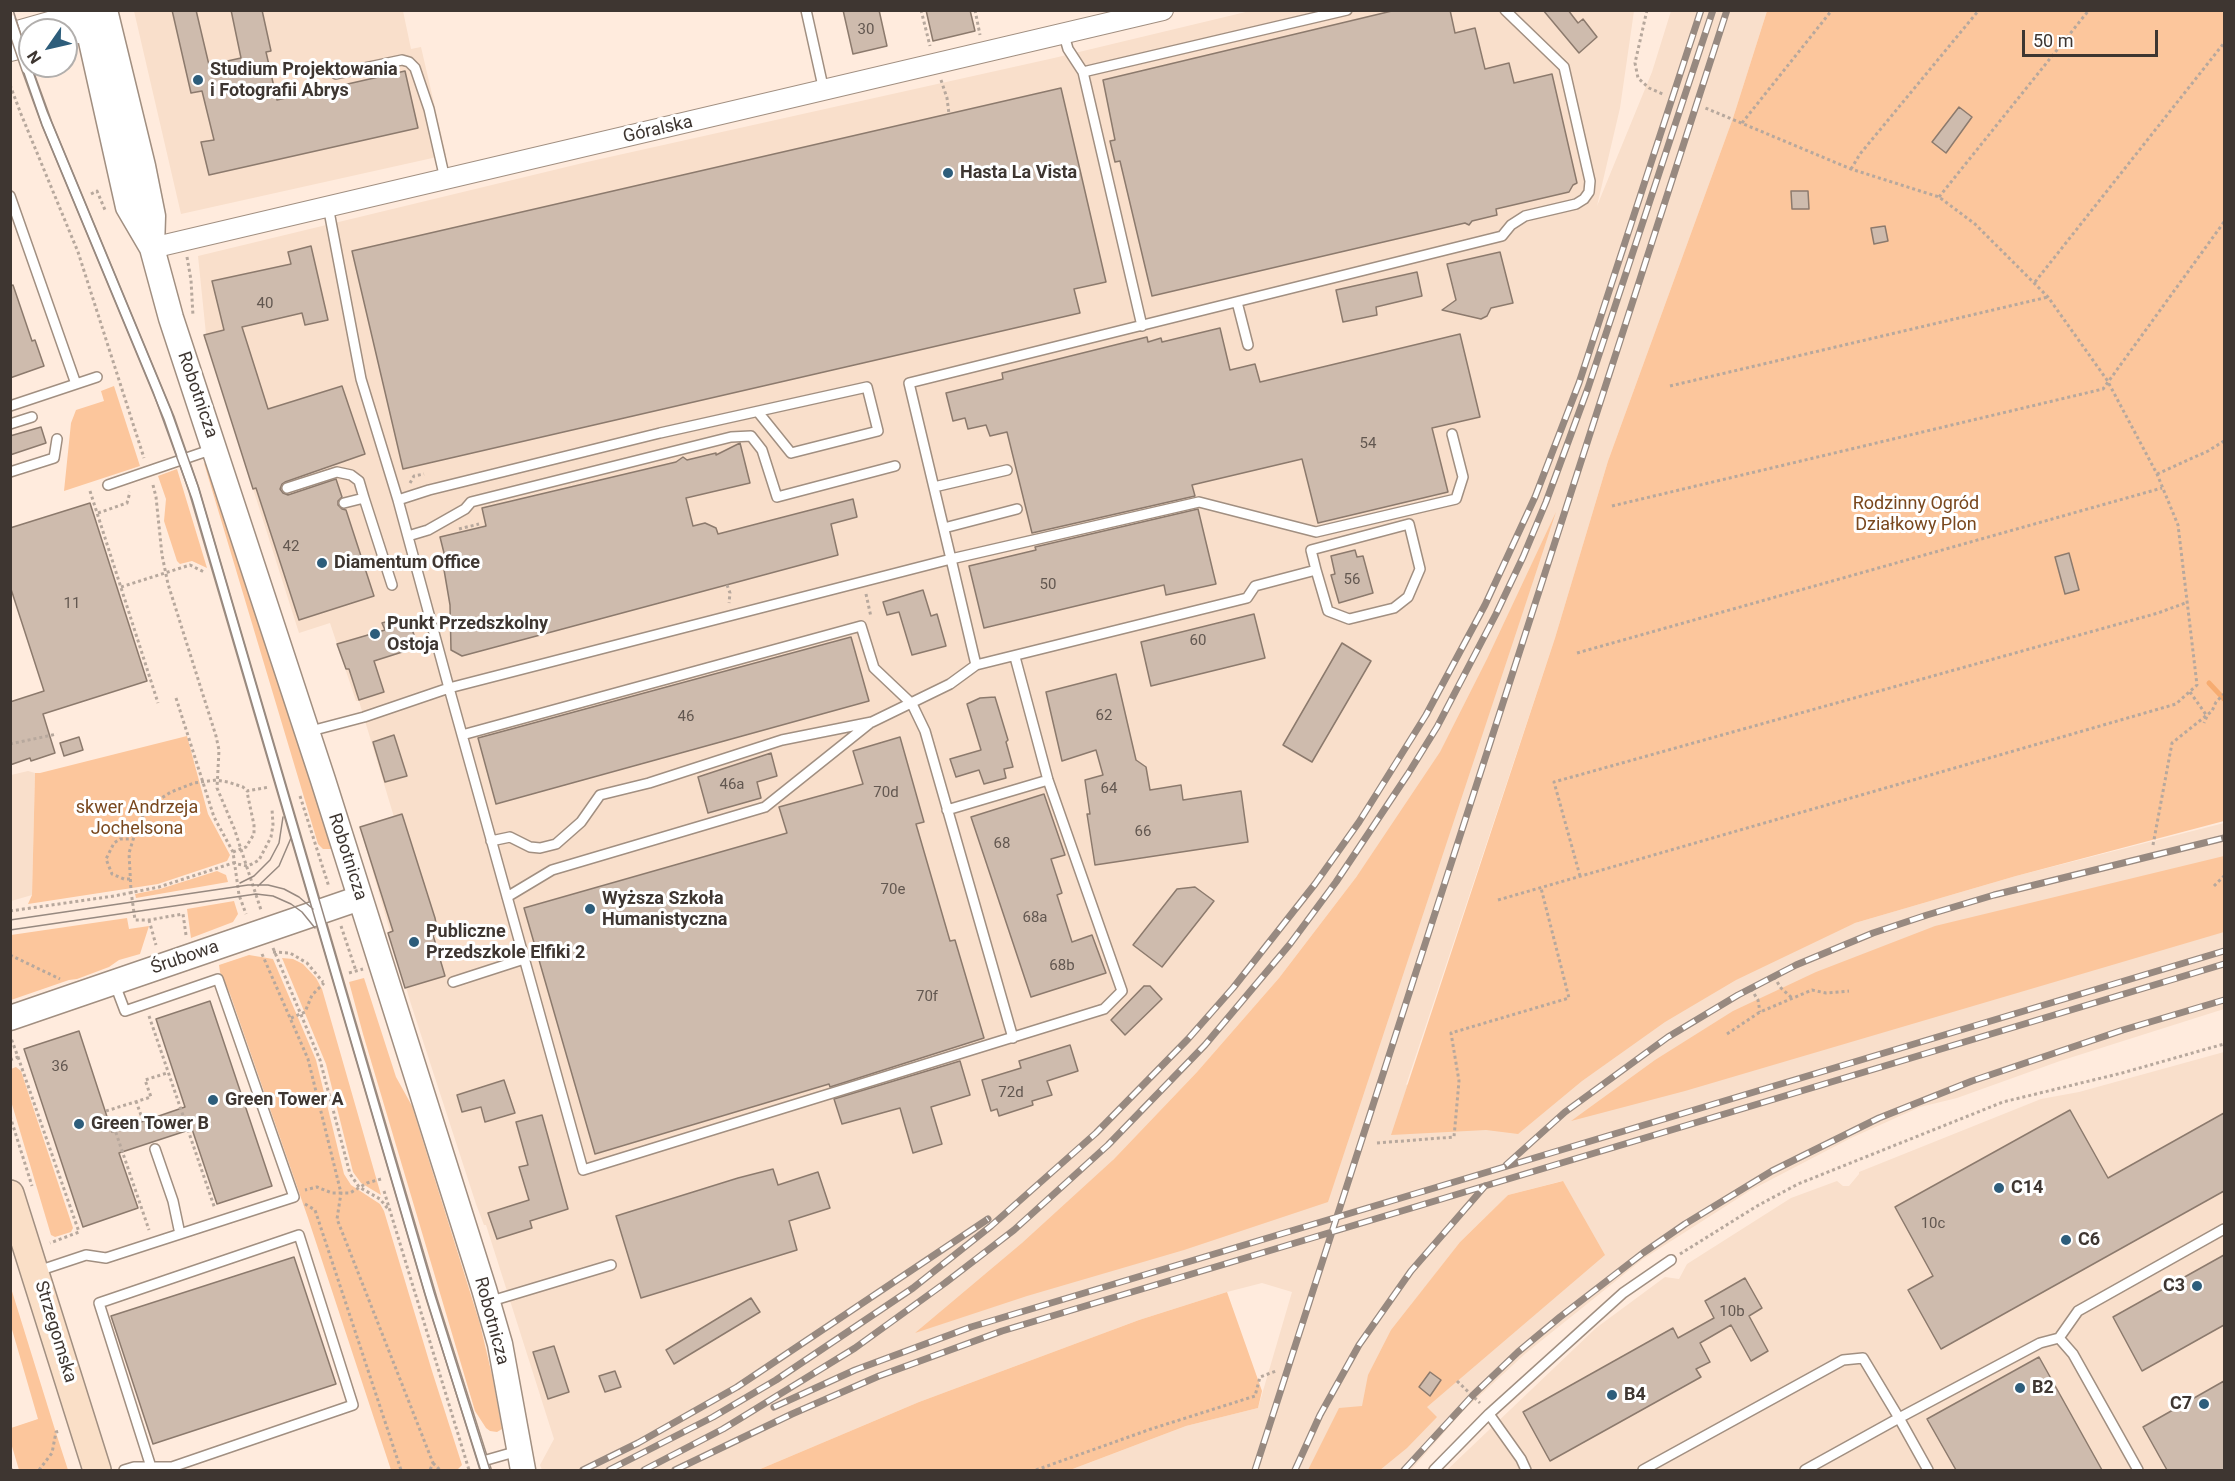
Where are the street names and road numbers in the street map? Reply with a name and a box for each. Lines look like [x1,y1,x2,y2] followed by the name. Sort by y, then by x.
[621,112,695,148] street label: Góralska
[172,349,222,441] street label: Robotnicza
[323,811,371,903] street label: Robotnicza
[148,936,222,980] street label: Śrubowa
[469,1275,513,1367] street label: Robotnicza
[29,1278,81,1386] street label: Strzegomska

